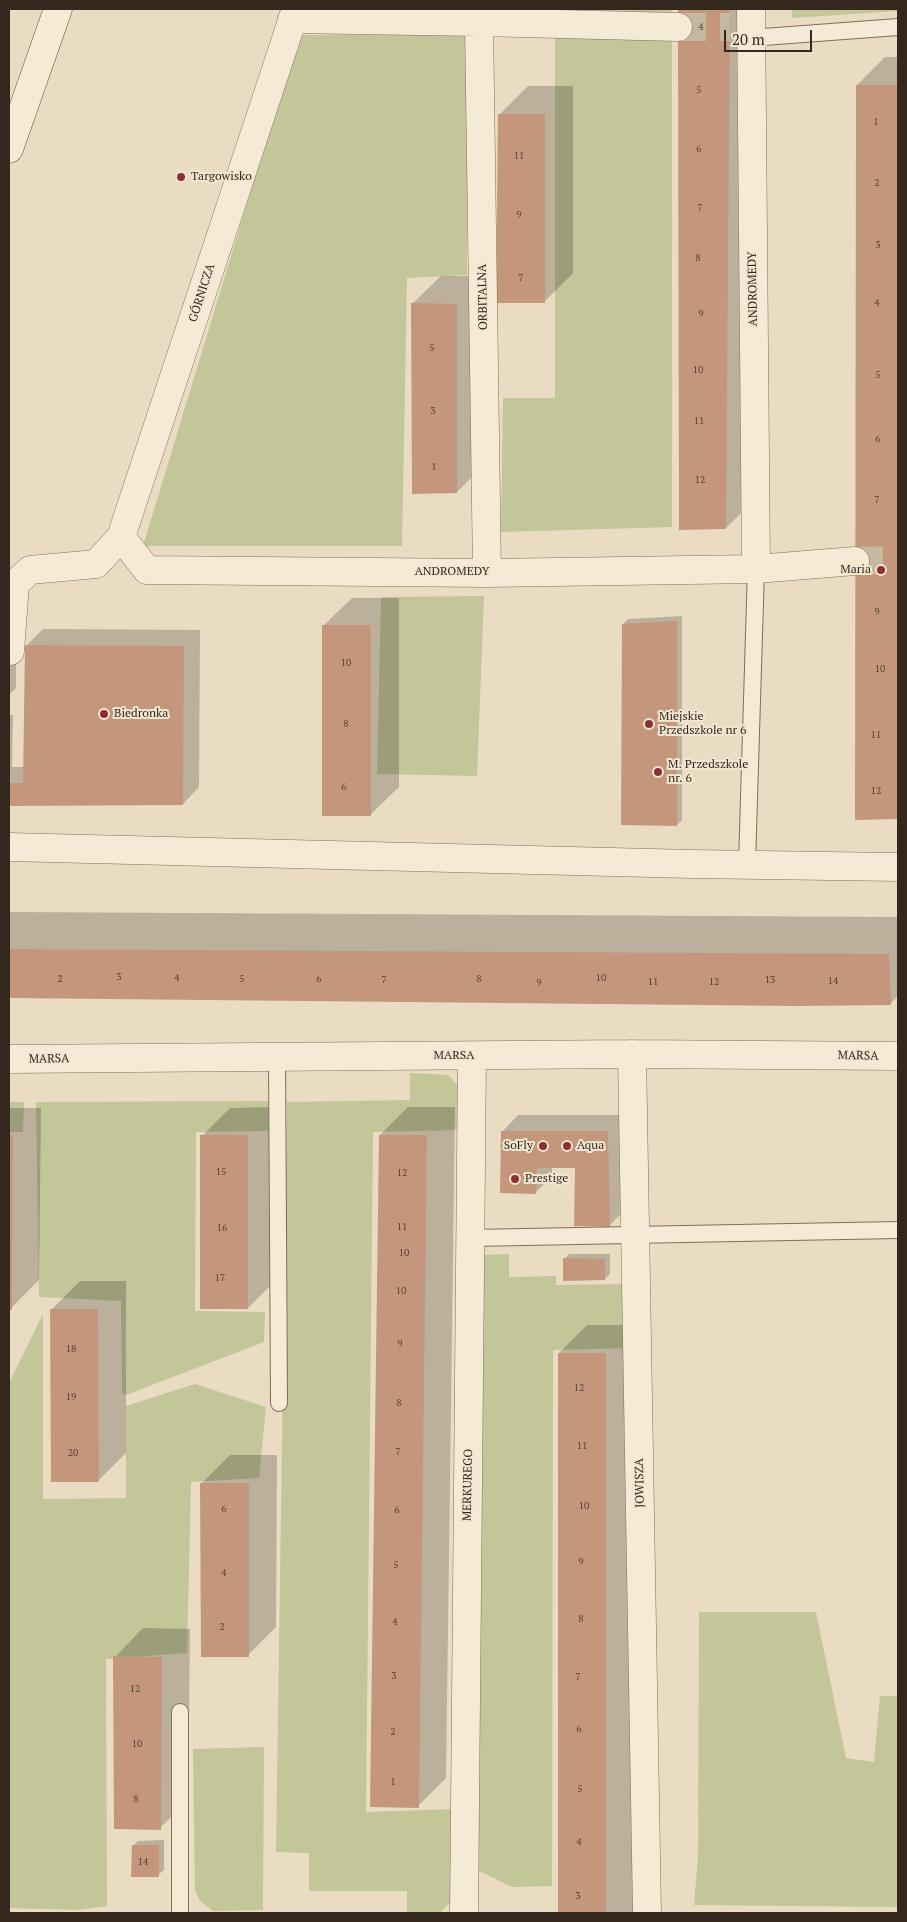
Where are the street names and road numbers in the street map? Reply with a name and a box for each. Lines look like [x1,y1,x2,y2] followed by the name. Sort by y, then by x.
[745,252,761,326] street label: ANDROMEDY
[186,262,218,324] street label: GÓRNICZA
[475,264,491,330] street label: ORBITALNA
[415,565,489,579] street label: ANDROMEDY
[837,1048,879,1064] street label: MARSA
[434,1049,474,1063] street label: MARSA
[28,1051,70,1067] street label: MARSA
[460,1449,476,1521] street label: MERKUREGO
[632,1458,648,1508] street label: JOWISZA

